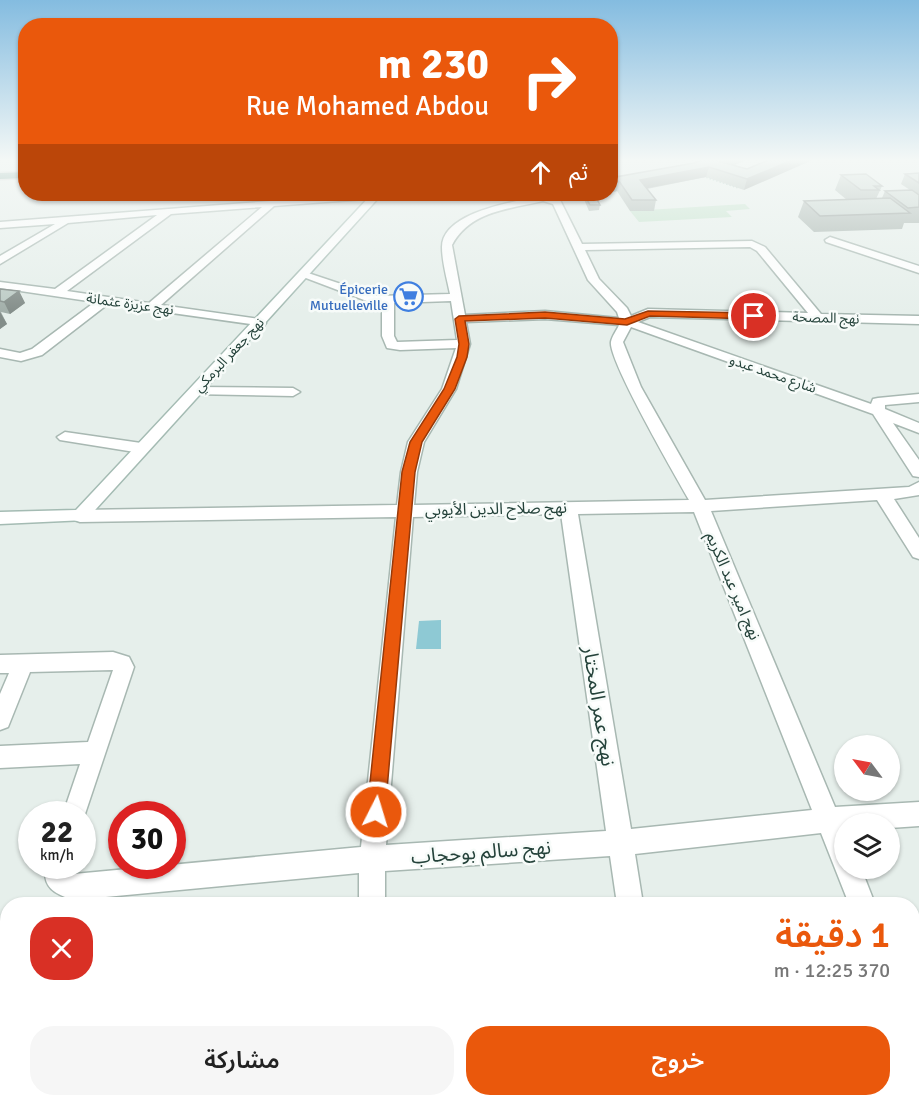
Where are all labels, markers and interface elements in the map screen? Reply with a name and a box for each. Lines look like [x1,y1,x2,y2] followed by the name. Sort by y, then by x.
[378,39,489,90] text: 230 m
[510,42,588,120] icon: right
[246,90,489,123] text: Rue Mohamed Abdou
[524,156,557,189] icon: ahead
[569,159,588,186] text: ثم
[310,281,388,314] place label: Épicerie Mutuelleville
[393,281,425,313] supermarket icon: Épicerie Mutuelleville
[85,289,175,321] street label: نهج عزيزة عثمانة
[728,290,779,341] pin
[737,299,770,332] icon: arrive
[792,308,860,330] street label: نهج المصحة
[190,314,270,397] street label: نهج جعفر البرمكي
[727,351,819,399] street label: شارع محمد عبدو
[425,498,567,522] street label: نهج صلاح الدين الأيوبي
[699,529,765,644] street label: نهج امير عبد الكريم
[575,643,621,768] street label: نهج عمر المختار
[834,735,900,801] north arrow
[834,735,900,879] map controls
[344,780,408,844] position arrow
[108,801,186,879] speed limit sign: 30
[834,813,900,879] button: layers
[41,814,73,851] text: 22
[410,835,552,871] street label: نهج سالم بوحجاب
[40,846,74,864] text: km/h
[775,913,890,958] text: 1 دقيقة
[30,917,93,980] button: close
[774,958,890,983] text: 370 m · 12:25
[30,1026,454,1095] button: مشاركة
[466,1026,890,1095] button: خروج

